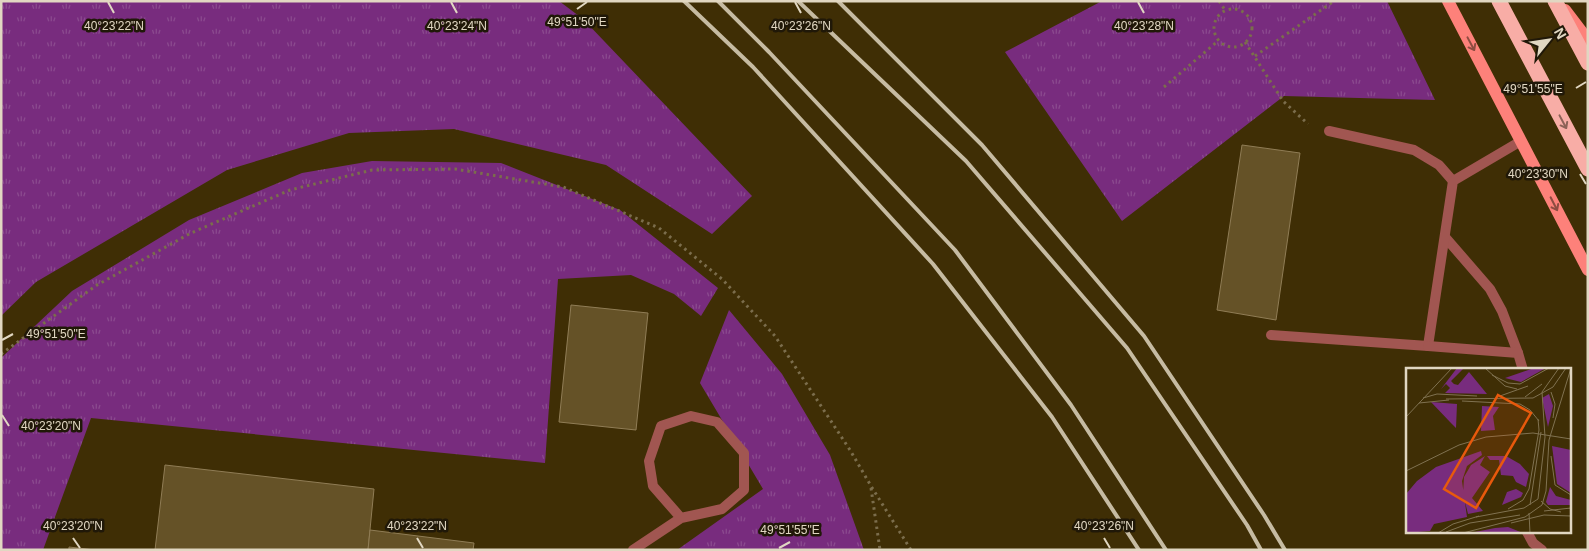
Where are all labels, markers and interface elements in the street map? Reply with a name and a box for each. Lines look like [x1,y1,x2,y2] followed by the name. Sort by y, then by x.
[547,15,607,29] text: 49°51'50"E
[1524,15,1574,65] north arrow
[84,19,144,33] text: 40°23'22"N
[427,19,487,33] text: 40°23'24"N
[771,19,831,33] text: 40°23'26"N
[1114,19,1174,33] text: 40°23'28"N
[1551,25,1570,42] text: N
[1466,37,1476,52] one-way arrow
[1503,82,1563,96] text: 49°51'55"E
[1559,114,1568,129] one-way arrow
[1508,167,1568,181] text: 40°23'30"N
[1550,196,1559,211] one-way arrow
[26,327,86,341] text: 49°51'50"E
[1406,368,1572,534] inset map
[21,419,81,433] text: 40°23'20"N
[43,519,103,533] text: 40°23'20"N
[387,519,447,533] text: 40°23'22"N
[1074,519,1134,533] text: 40°23'26"N
[760,523,820,537] text: 49°51'55"E

